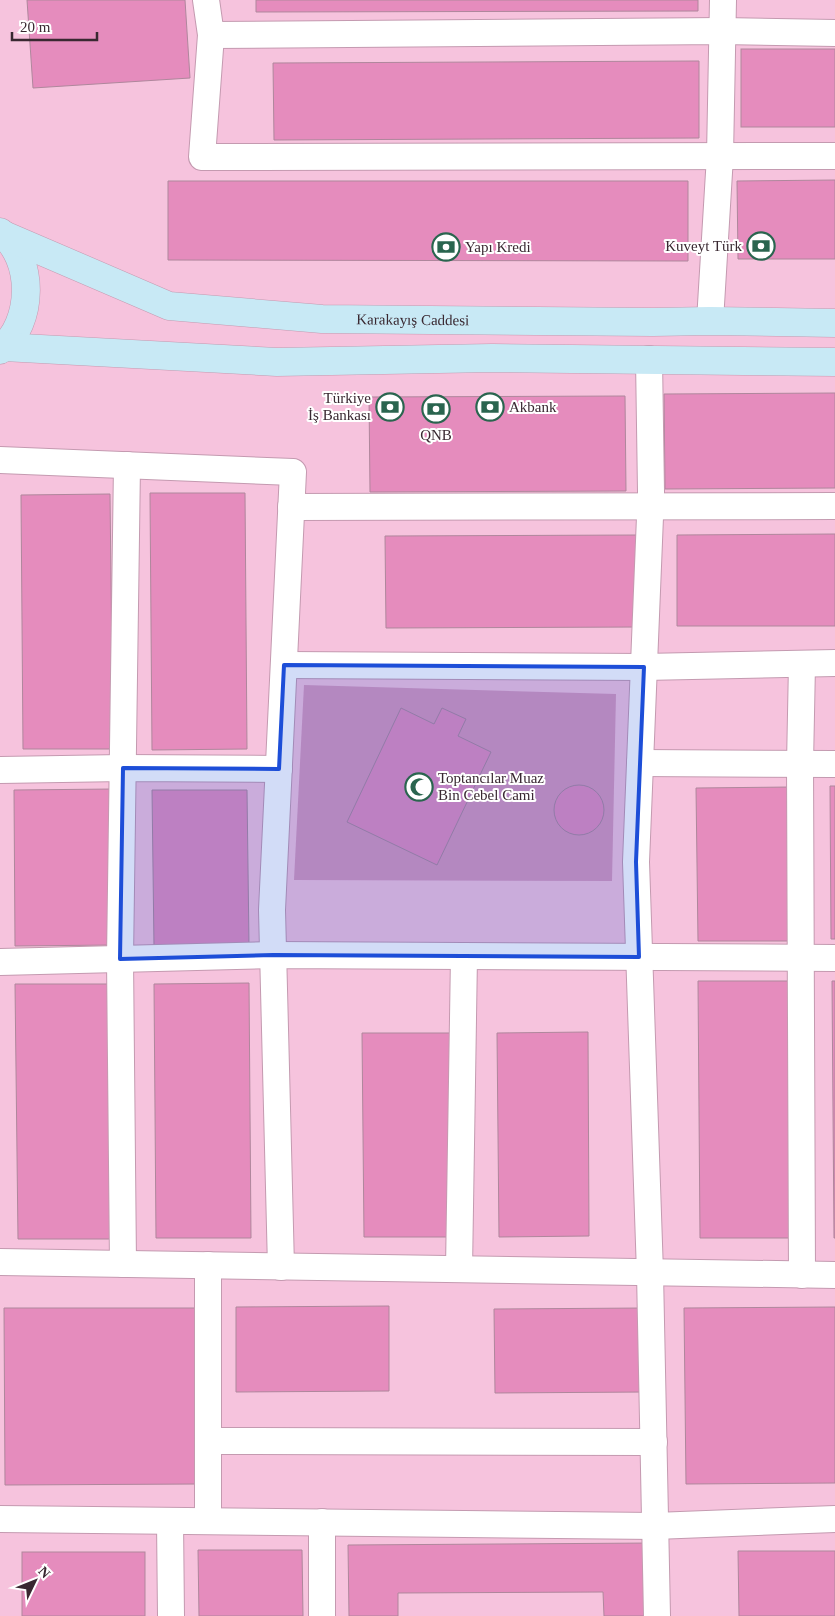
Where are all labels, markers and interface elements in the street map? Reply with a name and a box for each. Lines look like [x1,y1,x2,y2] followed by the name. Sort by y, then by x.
[12,10,98,42] scale bar
[20,19,51,35] text: 20 m
[746,231,776,261] bank icon: Kuveyt Türk
[431,232,461,262] bank icon: Yapı Kredi
[665,238,742,254] place label: Kuveyt Türk
[465,239,531,255] place label: Yapı Kredi
[356,311,469,328] street label: Karakayış Caddesi
[308,390,371,423] place label: Türkiye İş Bankası
[375,392,405,422] bank icon: Türkiye İş Bankası
[475,392,505,422] bank icon: Akbank
[421,394,451,424] bank icon: QNB
[509,399,557,415] place label: Akbank
[420,427,452,443] place label: QNB
[438,770,544,803] place label: Toptancılar Muaz Bin Cebel Cami
[404,772,434,802] mosque icon: Toptancılar Muaz Bin Cebel Cami
[10,1556,60,1606] north arrow
[35,1564,53,1581] text: N

